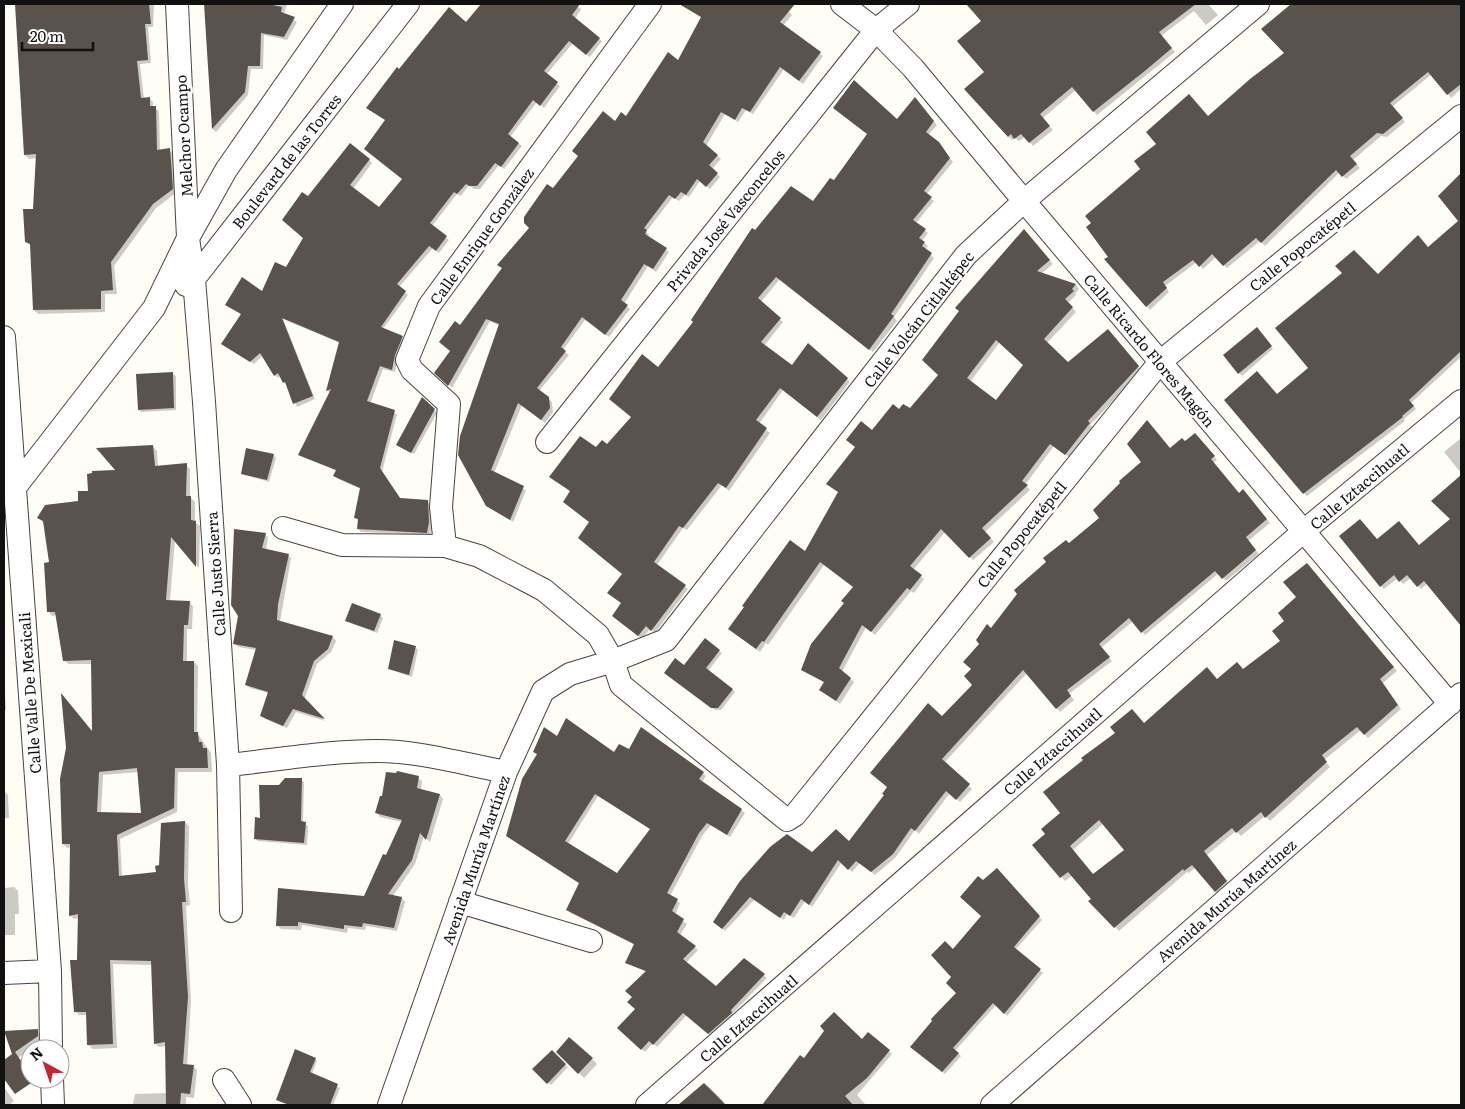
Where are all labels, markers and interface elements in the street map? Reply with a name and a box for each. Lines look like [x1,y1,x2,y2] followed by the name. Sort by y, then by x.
[22,20,94,52] scale bar
[30,24,64,47] text: 20 m
[168,74,198,198] street label: Melchor Ocampo
[226,88,346,233] street label: Boulevard de las Torres
[660,144,790,296] street label: Privada José Vasconcelos
[423,163,539,309] street label: Calle Enrique González
[1244,196,1360,296] street label: Calle Popocatépetl
[857,245,979,392] street label: Calle Volcán Citlaltépec
[1079,268,1221,432] street label: Calle Ricardo Flores Magón
[1304,437,1414,535] street label: Calle Iztaccihuatl
[971,476,1071,592] street label: Calle Popocatépetl
[199,510,231,637] street label: Calle Justo Sierra
[12,612,46,774] street label: Calle Valle De Mexicali
[998,702,1106,800] street label: Calle Iztaccihuatl
[435,772,515,948] street label: Avenida Murúa Martínez
[1151,833,1301,967] street label: Avenida Murúa Martínez
[694,969,802,1067] street label: Calle Iztaccihuatl
[20,1039,70,1089] north arrow
[25,1042,47,1065] text: N

